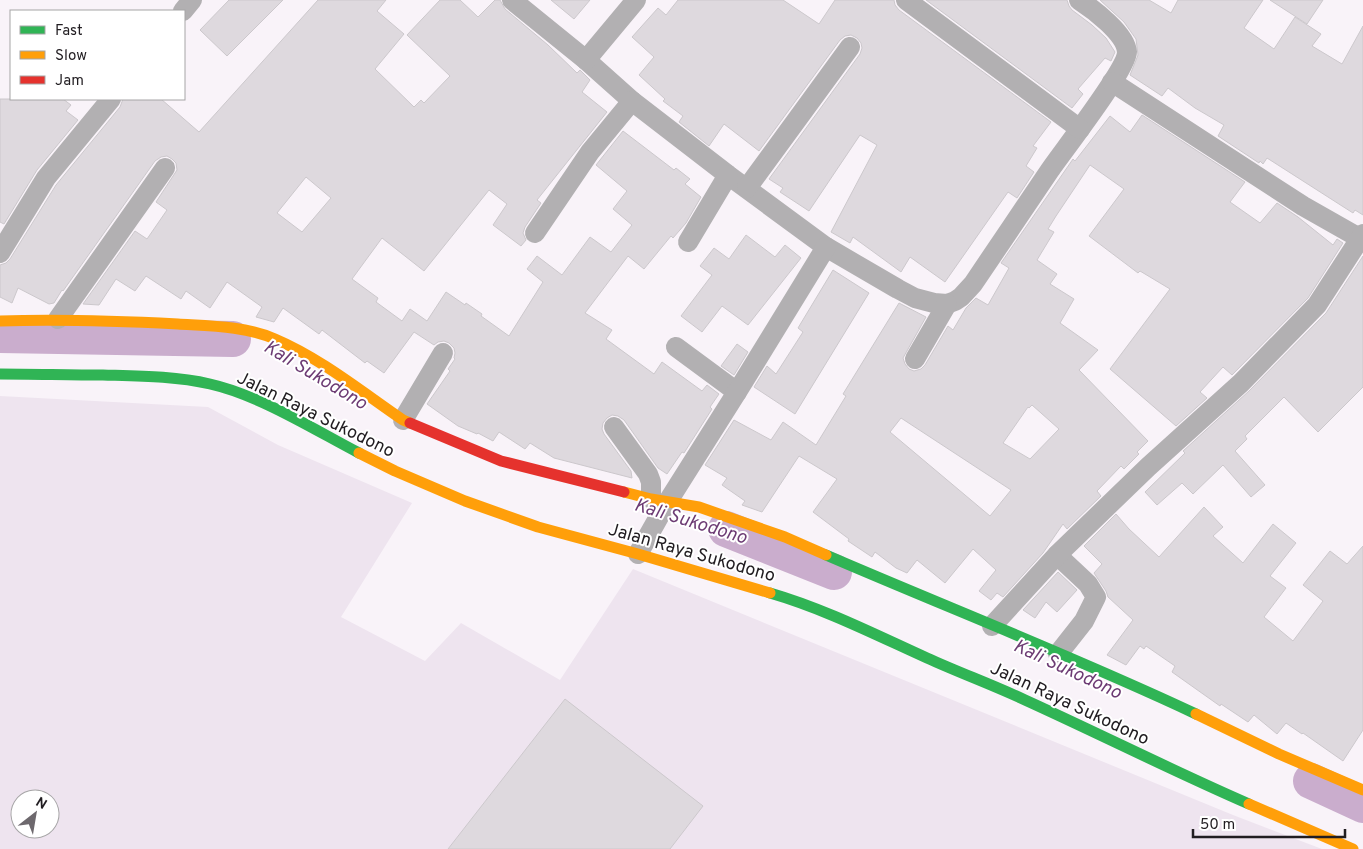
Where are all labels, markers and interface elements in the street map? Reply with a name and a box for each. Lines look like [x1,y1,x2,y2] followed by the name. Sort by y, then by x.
[10,10,185,100] legend
[55,22,83,41] text: Fast
[55,47,87,66] text: Slow
[55,72,84,91] text: Jam
[259,335,372,416] water label: Kali Sukodono
[233,367,398,464] street label: Jalan Raya Sukodono
[631,493,750,551] water label: Kali Sukodono
[605,519,778,588] street label: Jalan Raya Sukodono
[1009,634,1126,706] water label: Kali Sukodono
[986,657,1153,751] street label: Jalan Raya Sukodono
[10,789,60,839] north arrow
[32,794,50,814] text: N
[1193,806,1346,838] scale bar
[1200,816,1235,835] text: 50 m

